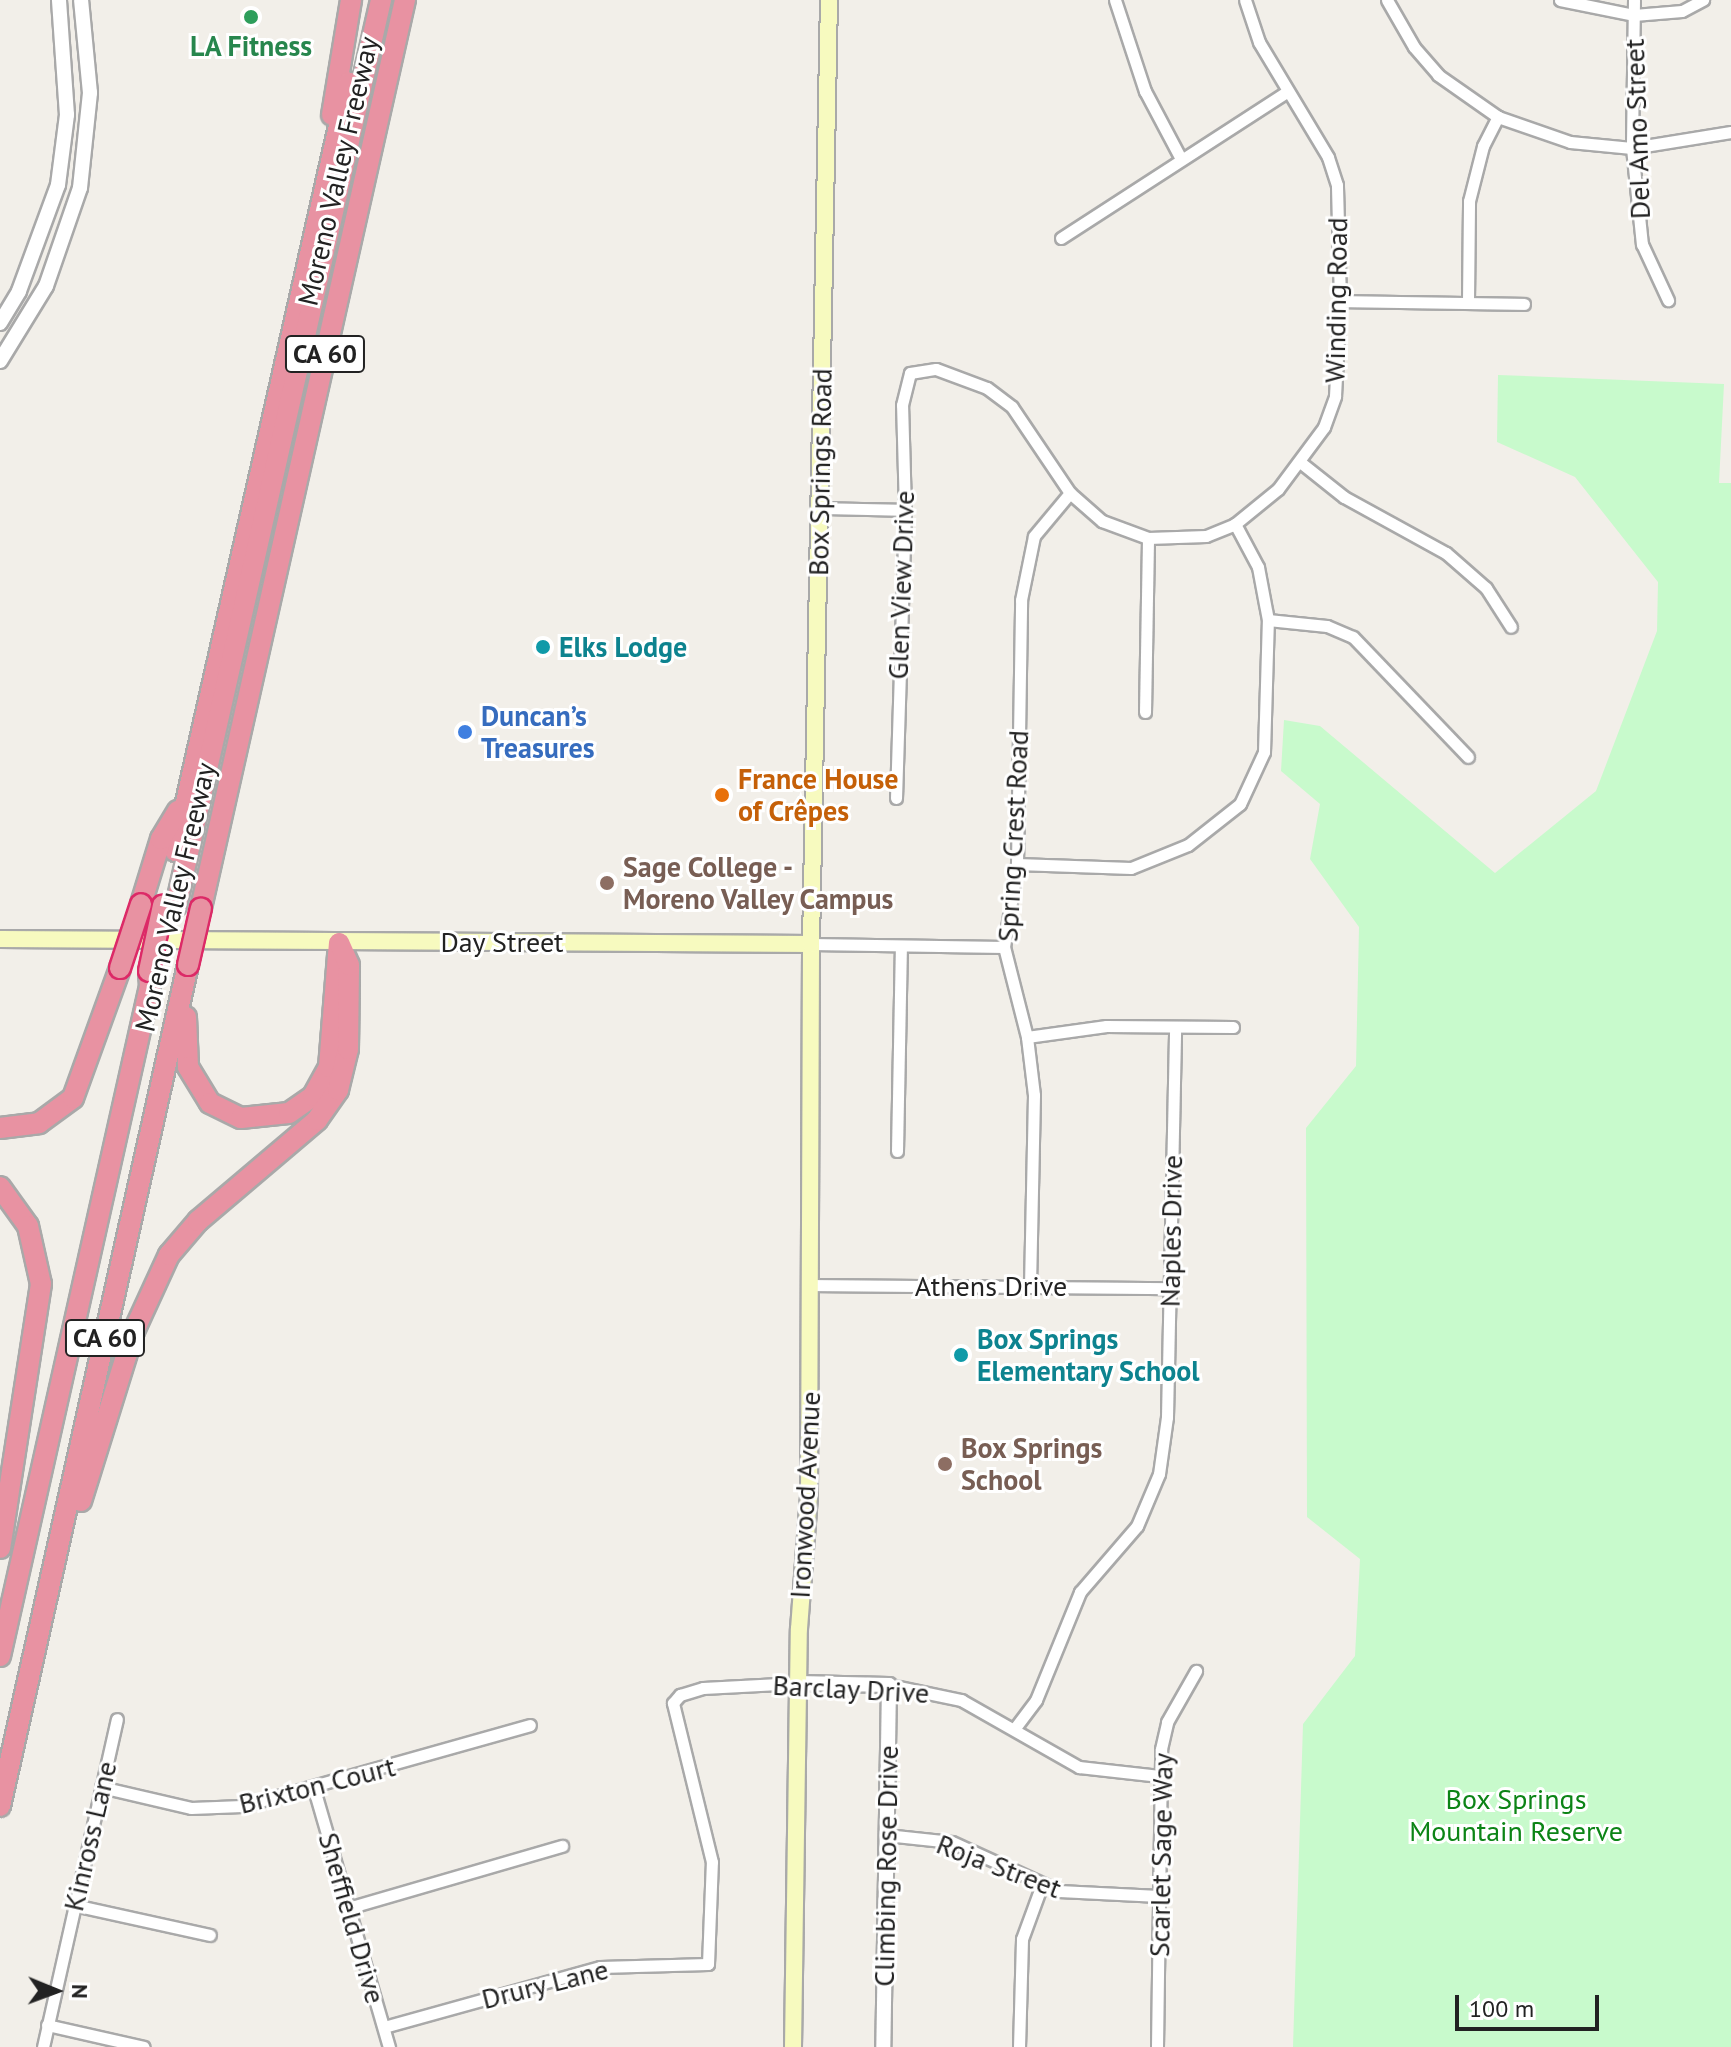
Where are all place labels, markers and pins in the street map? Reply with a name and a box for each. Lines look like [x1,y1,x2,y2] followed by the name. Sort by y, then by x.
[242,8,260,26] marker: LA Fitness
[189,29,313,63] place label: LA Fitness
[559,630,687,664] place label: Elks Lodge
[534,638,552,656] marker: Elks Lodge
[481,699,595,765] place label: Duncan’s Treasures
[456,723,474,741] marker: Duncan’s Treasures
[738,762,899,828] place label: France House of Crêpes
[713,786,731,804] marker: France House of Crêpes
[623,850,896,916] place label: Sage College - Moreno Valley Campus
[598,874,616,892] marker: Sage College - Moreno Valley Campus
[977,1322,1201,1388] place label: Box Springs Elementary School
[952,1346,970,1364] marker: Box Springs Elementary School
[961,1431,1103,1497] place label: Box Springs School
[936,1455,954,1473] marker: Box Springs School

